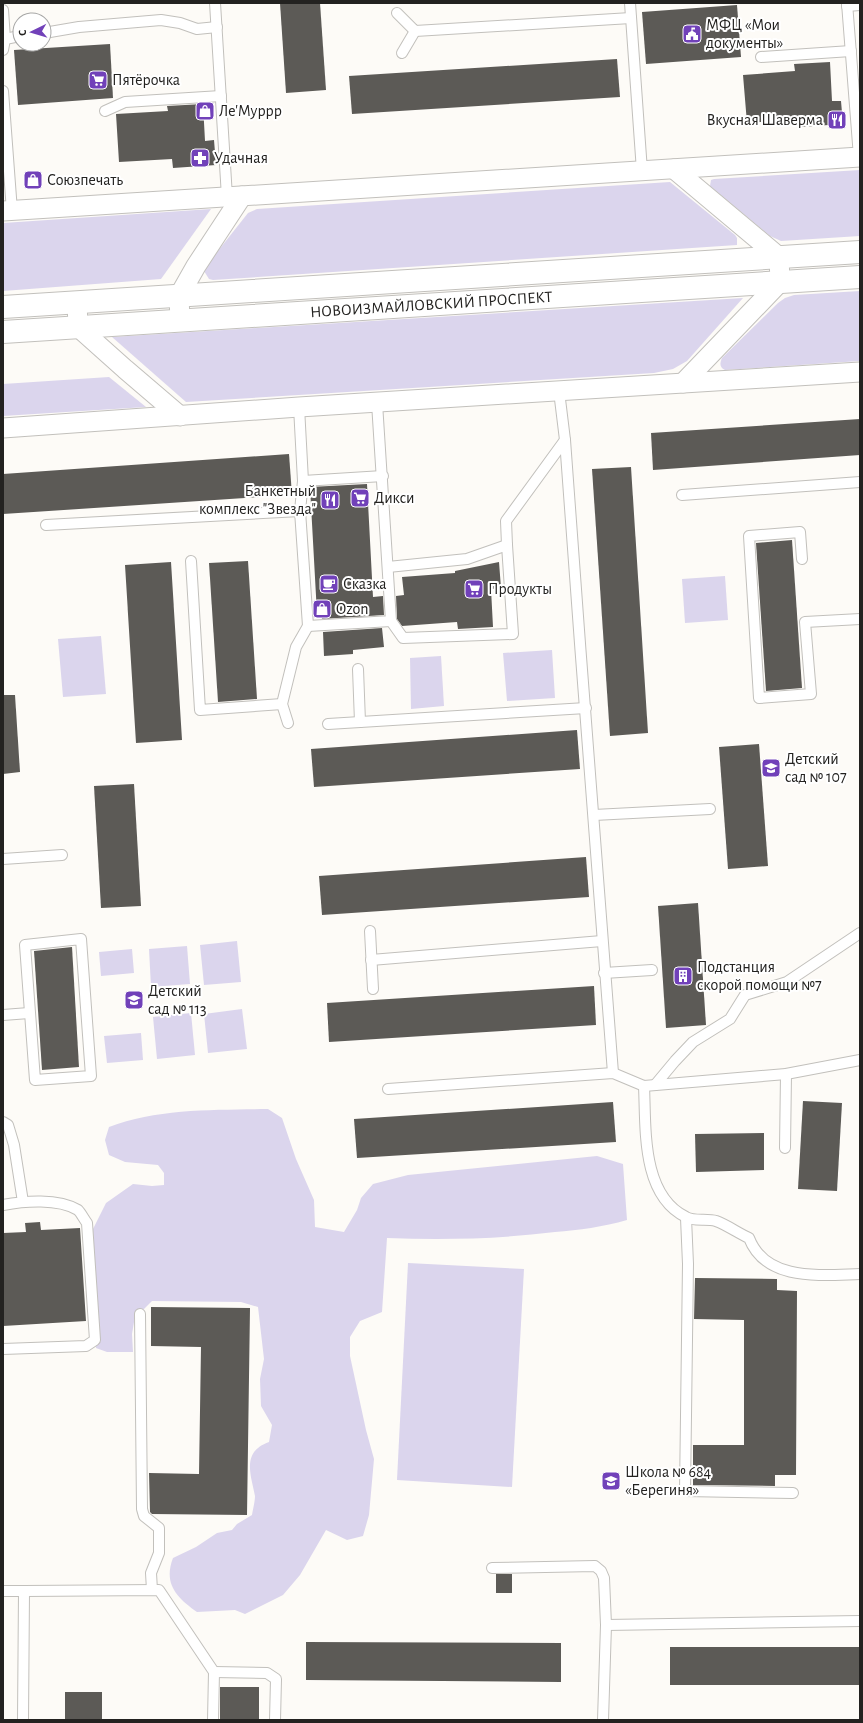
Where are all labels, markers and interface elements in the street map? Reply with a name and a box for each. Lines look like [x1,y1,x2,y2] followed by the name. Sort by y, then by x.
[12,12,52,52] north arrow
[706,17,783,52] place label: МФЦ «Мои документы»
[681,23,703,45] public building icon: МФЦ «Мои документы»
[17,29,28,36] text: С
[87,69,109,91] supermarket icon: Пятёрочка
[112,72,180,88] place label: Пятёрочка
[194,100,216,122] shop icon: Ле'Муррр
[219,103,282,120] place label: Ле'Муррр
[826,109,848,131] restaurant icon: Вкусная Шаверма
[706,112,823,129] place label: Вкусная Шаверма
[189,147,211,169] pharmacy icon: Удачная
[214,150,268,166] place label: Удачная
[22,169,44,191] shop icon: Союзпечать
[47,172,123,188] place label: Союзпечать
[310,289,553,320] street label: НОВОИЗМАЙЛОВСКИЙ ПРОСПЕКТ
[199,483,316,517] place label: Банкетный комплекс "Звезда"
[349,487,371,509] supermarket icon: Дикси
[319,489,341,511] restaurant icon: Банкетный комплекс "Звезда"
[374,490,414,506] place label: Дикси
[318,573,340,595] cafe icon: Сказка
[343,576,387,592] place label: Сказка
[463,578,485,600] supermarket icon: Продукты
[488,581,552,598] place label: Продукты
[311,598,333,620] shop icon: Ozon
[336,601,368,617] place label: Ozon
[785,751,847,785] place label: Детский сад № 107
[760,757,782,779] school or university icon: Детский сад № 107
[697,959,822,993] place label: Подстанция скорой помощи №7
[672,965,694,987] building icon: Подстанция скорой помощи №7
[148,983,207,1017] place label: Детский сад № 113
[123,989,145,1011] school or university icon: Детский сад № 113
[625,1464,712,1498] place label: Школа № 684 «Берегиня»
[600,1470,622,1492] school or university icon: Школа № 684 «Берегиня»

